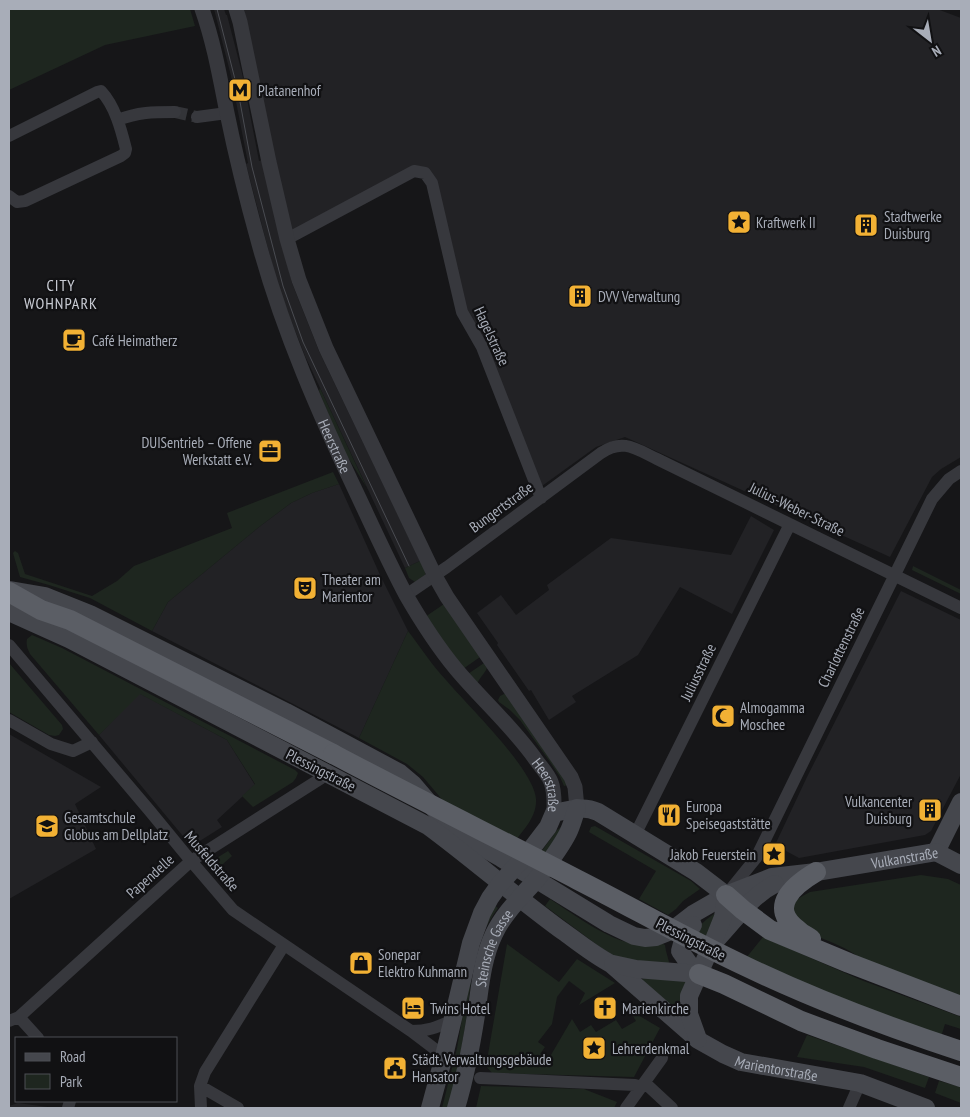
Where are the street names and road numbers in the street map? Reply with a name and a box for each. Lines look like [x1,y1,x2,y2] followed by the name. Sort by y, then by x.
[470,303,514,369] street label: Hagelstraße
[314,416,355,476] street label: Heerstraße
[465,477,537,537] street label: Bungertstraße
[745,477,848,540] street label: Julius-Weber-Straße
[813,604,869,690] street label: Charlottenstraße
[676,640,720,705] street label: Juliusstraße
[283,744,359,796] street label: Plessingstraße
[528,754,564,812] street label: Heerstraße
[181,827,243,895] street label: Musfeldstraße
[869,842,940,872] street label: Vulkanstraße
[122,850,178,902] street label: Papendelle
[470,905,517,988] street label: Steinsche Gasse
[653,913,729,965] street label: Plessingstraße
[732,1051,819,1085] street label: Marientorstraße

